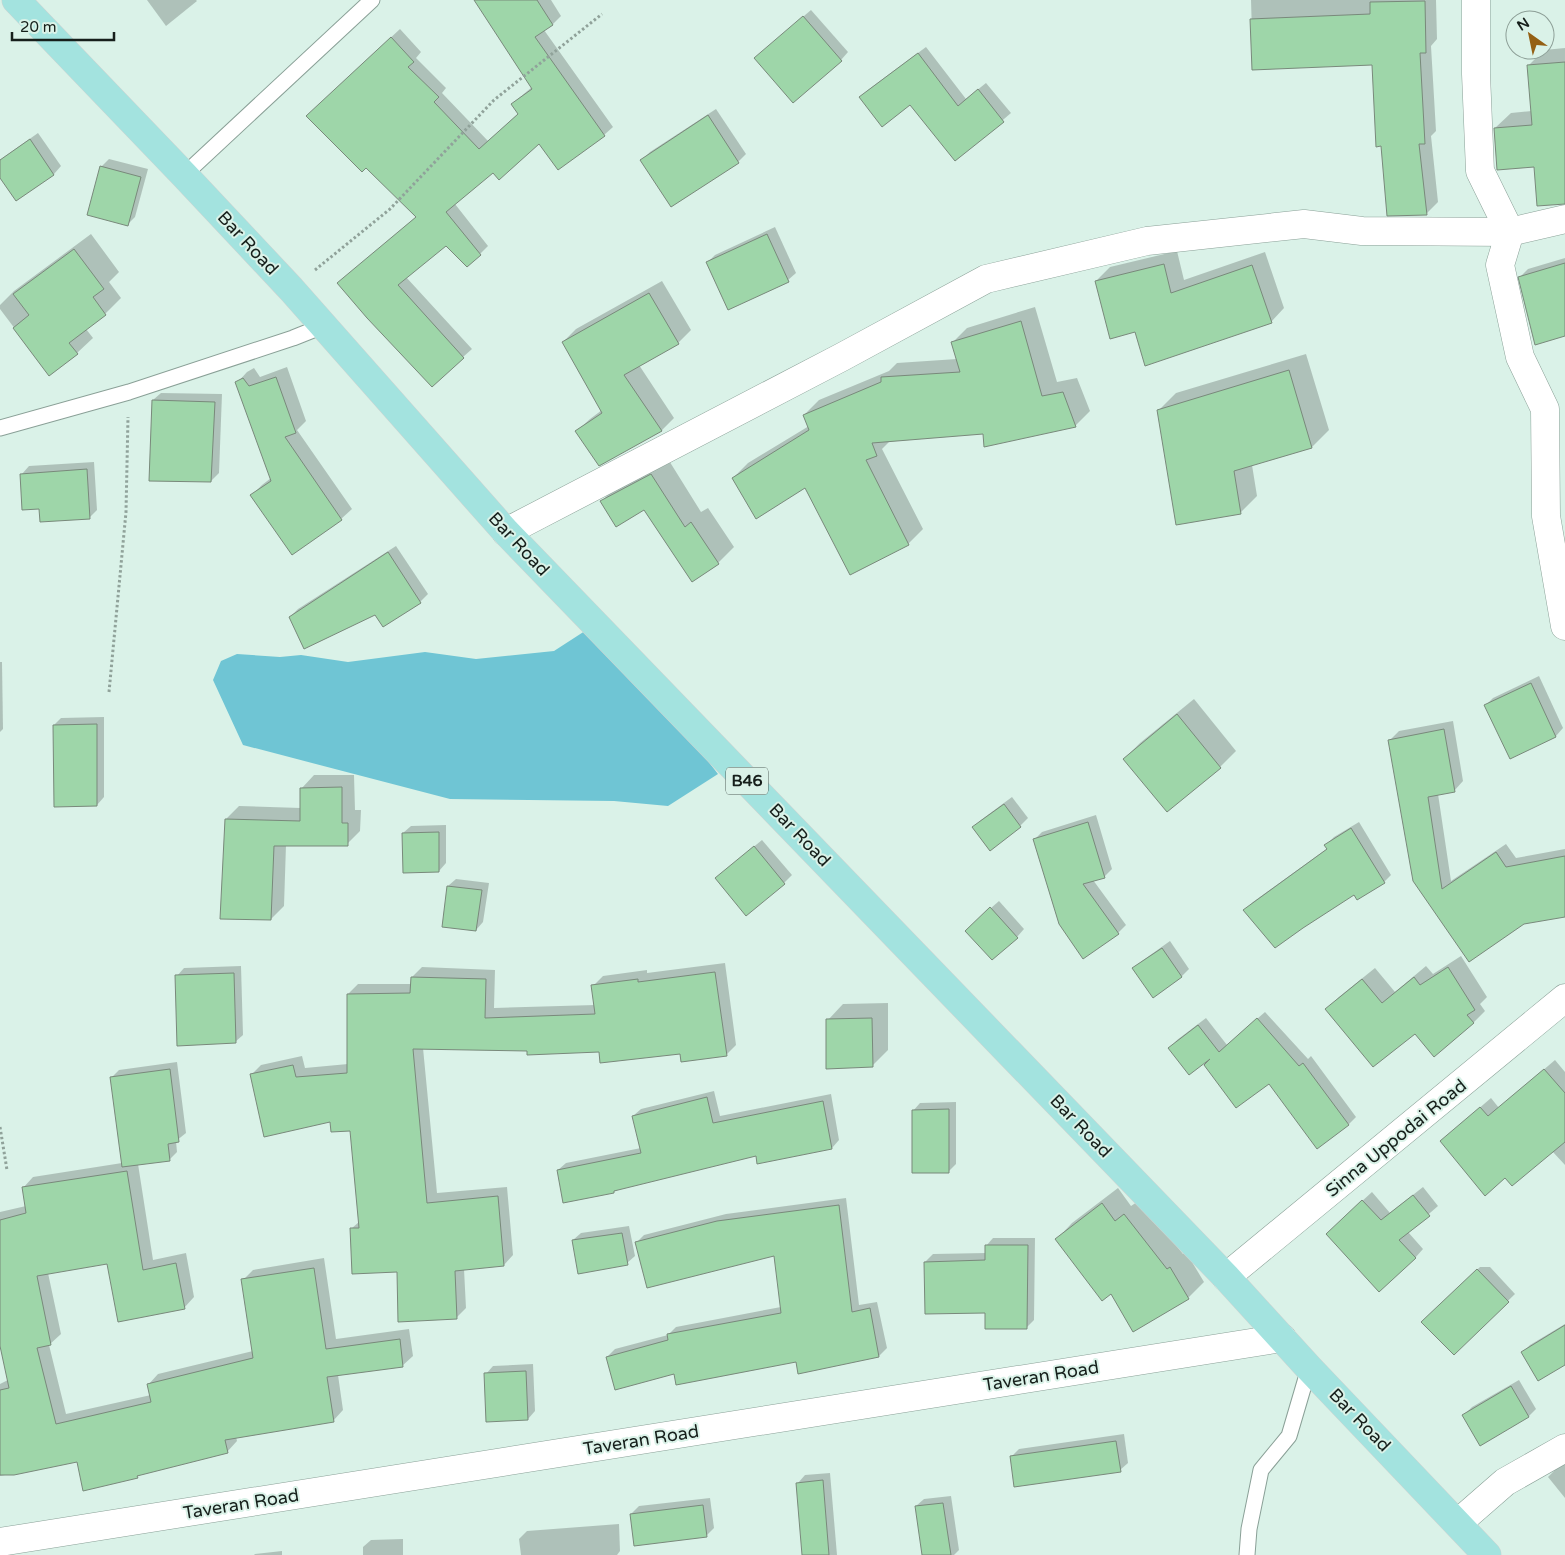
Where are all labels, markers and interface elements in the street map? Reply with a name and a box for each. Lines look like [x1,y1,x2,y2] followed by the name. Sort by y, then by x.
[12,10,115,42] scale bar
[1505,10,1555,60] north arrow
[1514,14,1533,35] text: N
[20,18,57,36] text: 20 m
[213,206,283,280] street label: Bar Road
[484,507,554,581] street label: Bar Road
[726,768,768,794] road number: B46
[765,799,835,871] street label: Bar Road
[1321,1074,1471,1202] street label: Sinna Uppodai Road
[1046,1090,1116,1162] street label: Bar Road
[982,1356,1100,1396] street label: Taveran Road
[1325,1384,1395,1456] street label: Bar Road
[582,1420,700,1460] street label: Taveran Road
[182,1484,300,1524] street label: Taveran Road

